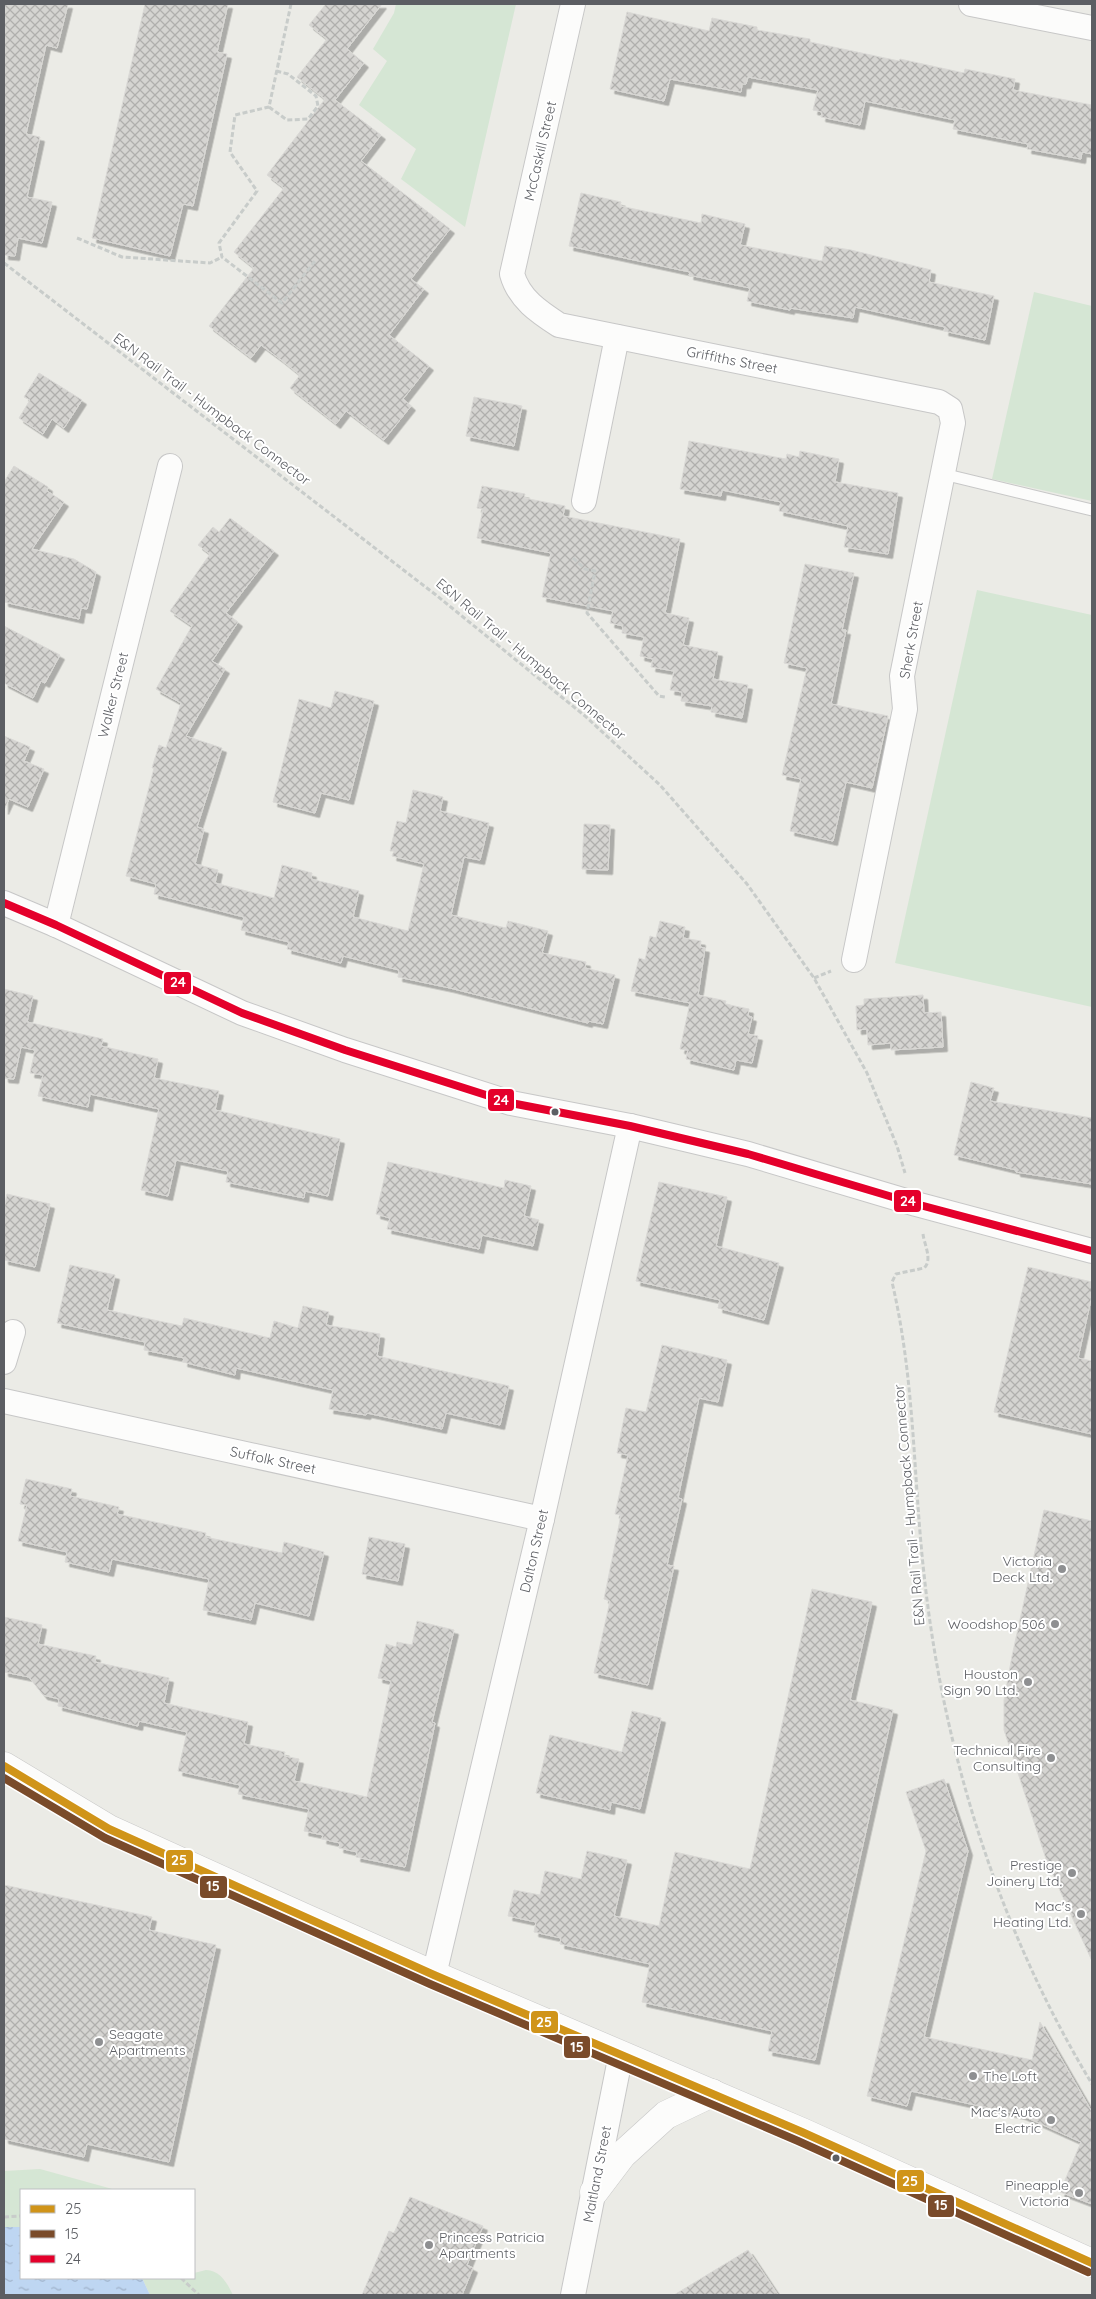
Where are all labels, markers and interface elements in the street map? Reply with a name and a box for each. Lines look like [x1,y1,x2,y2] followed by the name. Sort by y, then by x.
[520,99,560,203] street label: McCaskill Street
[110,329,315,489] street label: E&N Rail Trail - Humpback Connector
[685,342,779,378] street label: Griffiths Street
[432,574,630,744] street label: E&N Rail Trail - Humpback Connector
[895,599,927,680] street label: Sherk Street
[94,650,132,740] street label: Walker Street
[163,971,192,995] line badge: 24
[170,973,186,991] text: 24
[487,1088,515,1112] line badge: 24
[493,1091,509,1109] text: 24
[550,1107,560,1117] unlabelled marker
[893,1189,922,1213] line badge: 24
[900,1192,916,1210] text: 24
[889,1383,929,1627] street label: E&N Rail Trail - Humpback Connector
[228,1442,318,1478] street label: Suffolk Street
[516,1507,552,1594] street label: Dalton Street
[992,1552,1052,1586] place label: Victoria Deck Ltd.
[1056,1563,1068,1575] marker: Victoria Deck Ltd.
[948,1615,1045,1633] place label: Woodshop 506
[1049,1618,1061,1630] marker: Woodshop 506
[943,1665,1018,1699] place label: Houston Sign 90 Ltd.
[1022,1676,1034,1688] marker: Houston Sign 90 Ltd.
[953,1741,1041,1775] place label: Technical Fire Consulting
[1045,1752,1057,1764] marker: Technical Fire Consulting
[165,1849,194,1873] line badge: 25
[171,1851,187,1869] text: 25
[986,1856,1062,1890] place label: Prestige Joinery Ltd.
[1066,1867,1078,1879] marker: Prestige Joinery Ltd.
[199,1875,228,1899] line badge: 15
[206,1877,220,1895] text: 15
[993,1897,1071,1931] place label: Mac's Heating Ltd.
[1075,1908,1087,1920] marker: Mac's Heating Ltd.
[530,2010,559,2034] line badge: 25
[536,2013,552,2031] text: 25
[109,2025,186,2059] place label: Seagate Apartments
[563,2035,591,2059] line badge: 15
[93,2036,105,2048] marker: Seagate Apartments
[570,2038,584,2056] text: 15
[983,2067,1037,2085] place label: The Loft
[967,2070,979,2082] marker: The Loft
[971,2103,1041,2137] place label: Mac's Auto Electric
[1045,2114,1057,2126] marker: Mac's Auto Electric
[579,2124,615,2224] street label: Maitland Street
[831,2153,841,2163] unlabelled marker
[896,2169,925,2193] line badge: 25
[902,2172,918,2190] text: 25
[1005,2176,1069,2210] place label: Pineapple Victoria
[1073,2187,1085,2199] marker: Pineapple Victoria
[20,2189,195,2279] legend
[927,2194,955,2218] line badge: 15
[934,2196,948,2214] text: 15
[65,2199,82,2218] text: 25
[65,2224,79,2243] text: 15
[439,2228,545,2262] place label: Princess Patricia Apartments
[423,2239,435,2251] marker: Princess Patricia Apartments
[65,2249,81,2268] text: 24

